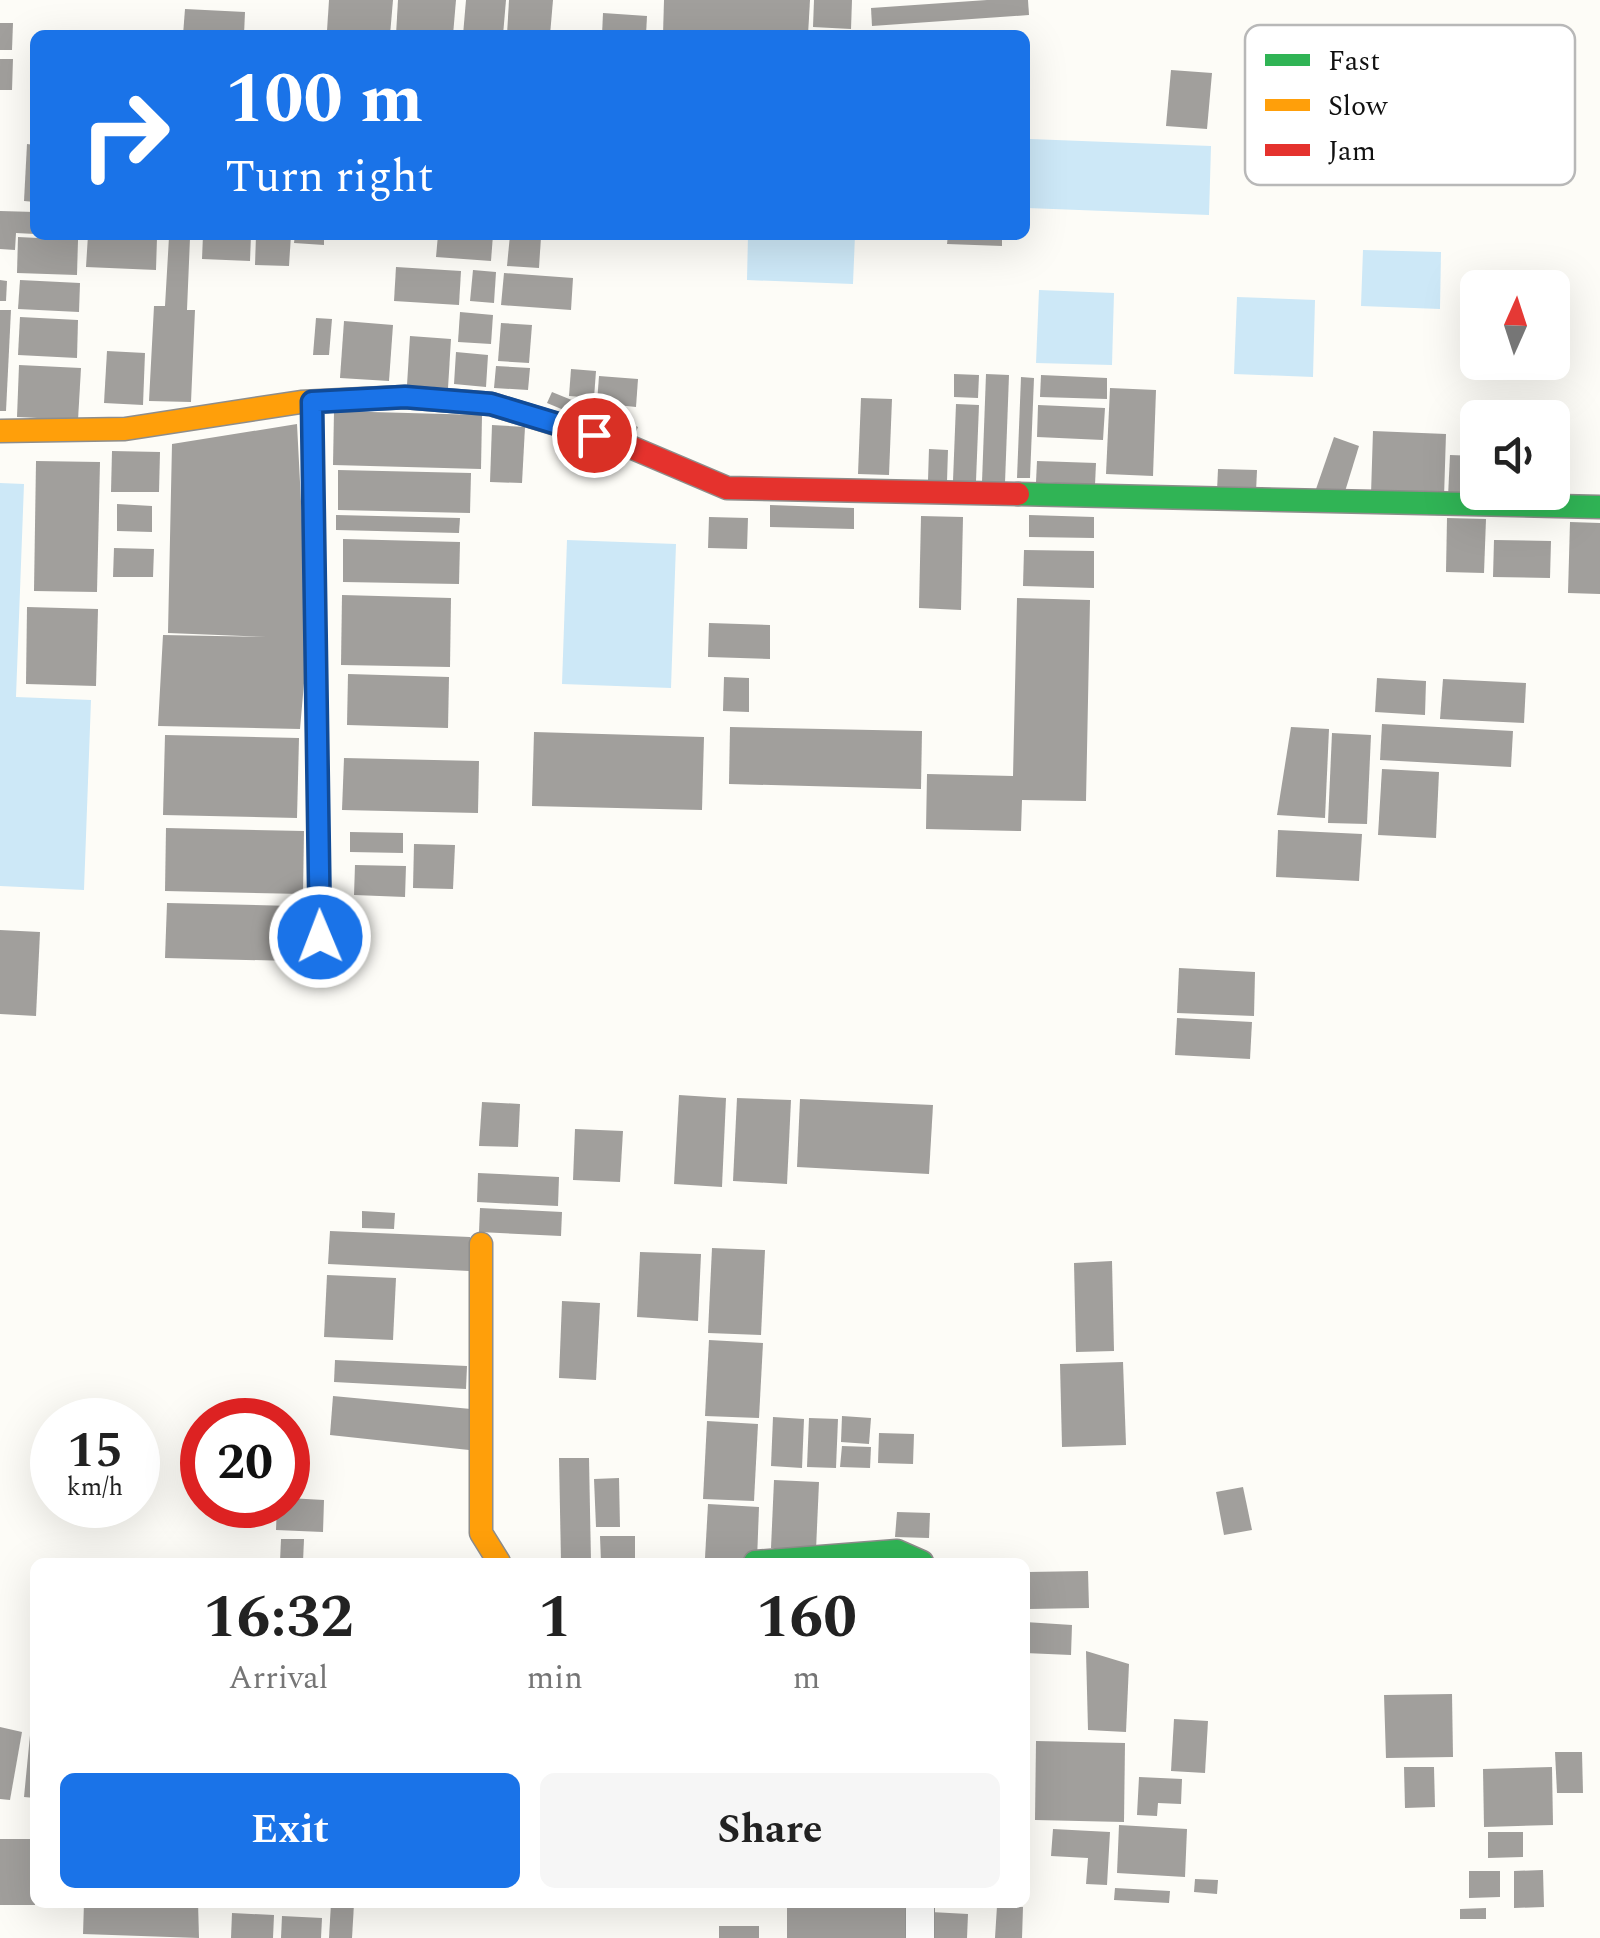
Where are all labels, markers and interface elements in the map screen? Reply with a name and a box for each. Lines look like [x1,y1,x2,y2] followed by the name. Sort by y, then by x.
[1245,25,1575,185] legend
[1328,40,1380,83] text: Fast
[225,47,423,153] text: 100 m
[60,70,190,200] icon: right
[1328,85,1388,128] text: Slow
[1328,130,1376,173] text: Jam
[225,143,434,212] text: Turn right
[1460,270,1570,380] north arrow
[1460,270,1570,510] map controls
[552,393,637,478] pin
[1460,400,1570,510] button: sound
[567,408,622,463] icon: arrive
[268,885,372,989] position arrow
[180,1398,310,1528] speed limit sign: 20
[67,1413,123,1489] text: 15
[67,1469,123,1507] text: km/h
[203,1572,354,1664] text: 16:32
[538,1572,572,1664] text: 1
[756,1572,857,1664] text: 160
[229,1654,328,1703] text: Arrival
[527,1654,583,1703] text: min
[793,1654,820,1703] text: m
[60,1773,520,1888] button: Exit
[540,1773,1000,1888] button: Share

